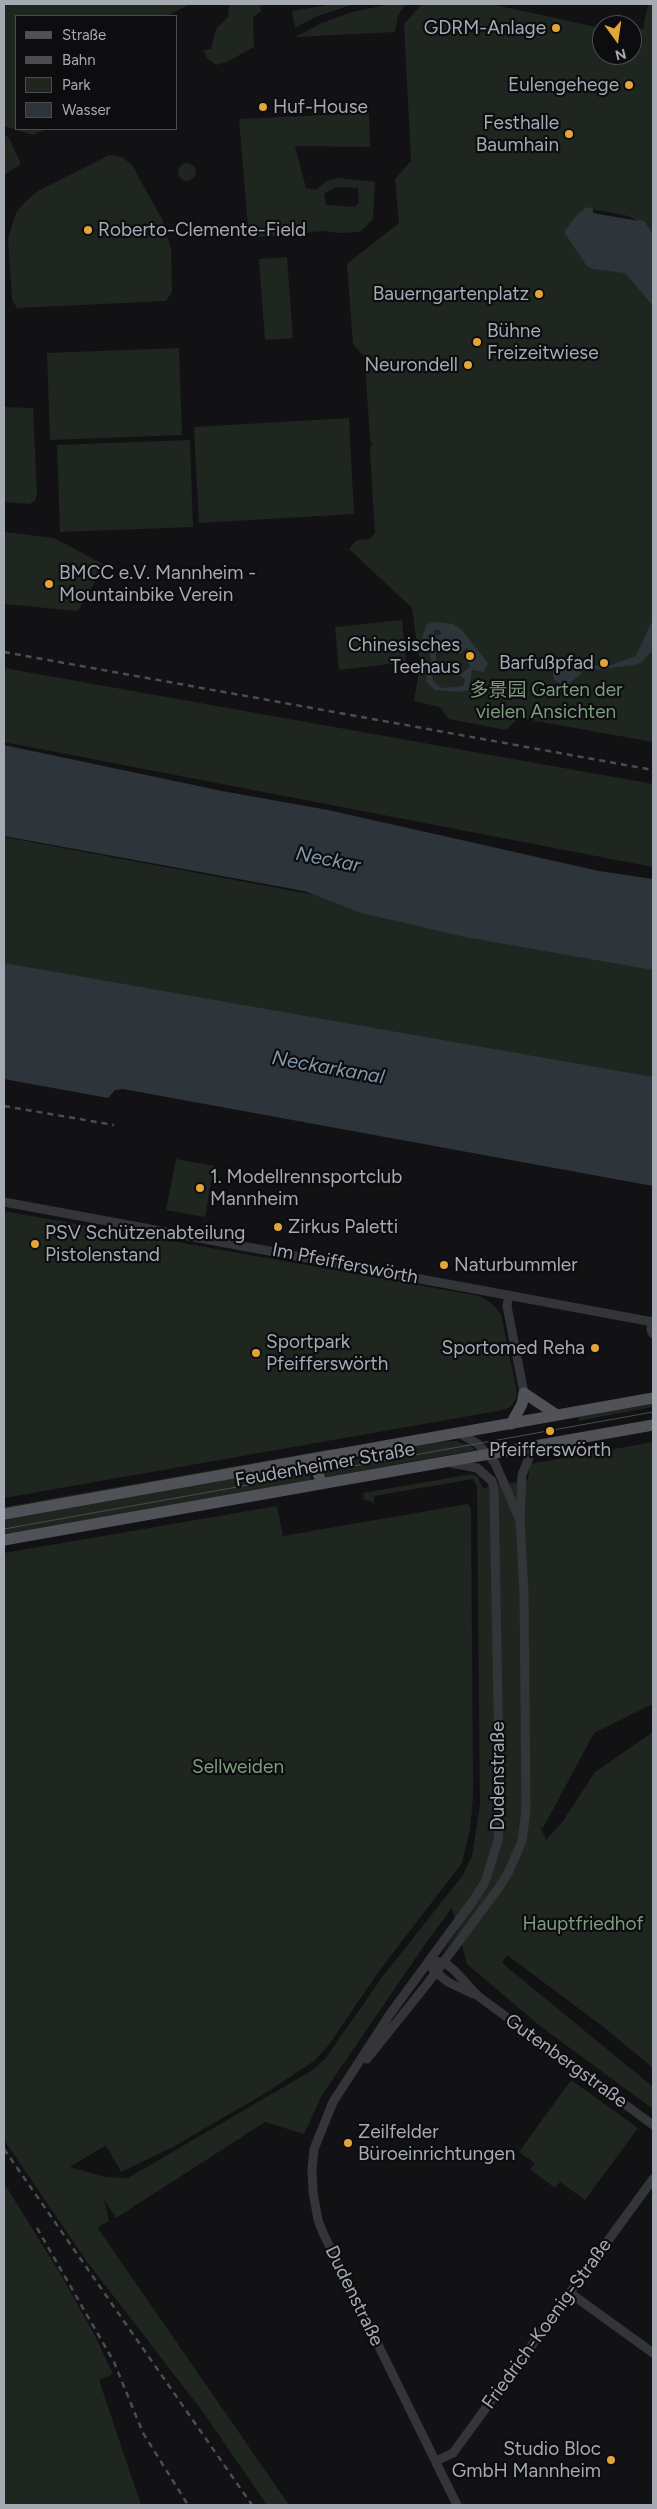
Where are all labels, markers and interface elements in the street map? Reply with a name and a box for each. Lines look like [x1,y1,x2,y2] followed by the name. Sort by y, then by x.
[15,15,178,130] legend
[592,15,642,65] north arrow
[424,17,546,39] place label: GDRM-Anlage
[550,22,562,34] marker: GDRM-Anlage
[62,26,106,44] text: Straße
[613,45,628,64] text: N
[62,51,96,69] text: Bahn
[508,74,619,96] place label: Eulengehege
[62,76,91,94] text: Park
[623,79,635,91] marker: Eulengehege
[273,96,368,118] place label: Huf-House
[62,101,111,119] text: Wasser
[257,101,269,113] marker: Huf-House
[476,112,559,156] place label: Festhalle Baumhain
[563,128,575,140] marker: Festhalle Baumhain
[98,219,306,241] place label: Roberto-Clemente-Field
[82,224,94,236] marker: Roberto-Clemente-Field
[373,283,529,305] place label: Bauerngartenplatz
[533,288,545,300] marker: Bauerngartenplatz
[487,320,599,364] place label: Bühne Freizeitwiese
[471,336,483,348] marker: Bühne Freizeitwiese
[364,354,458,376] place label: Neurondell
[462,359,474,371] marker: Neurondell
[59,562,256,606] place label: BMCC e.V. Mannheim - Mountainbike Verein
[43,578,55,590] marker: BMCC e.V. Mannheim - Mountainbike Verein
[348,634,460,678] place label: Chinesisches Teehaus
[464,650,476,662] marker: Chinesisches Teehaus
[499,652,594,674] place label: Barfußpfad
[598,657,610,669] marker: Barfußpfad
[470,679,622,723] park label: 多景园 Garten der vielen Ansichten
[294,842,362,878] water label: Neckar
[270,1046,386,1090] water label: Neckarkanal
[210,1166,402,1210] place label: 1. Modellrennsportclub Mannheim
[194,1182,206,1194] marker: 1. Modellrennsportclub Mannheim
[288,1216,398,1238] place label: Zirkus Paletti
[272,1221,284,1233] marker: Zirkus Paletti
[45,1222,245,1266] place label: PSV Schützenabteilung Pistolenstand
[29,1238,41,1250] marker: PSV Schützenabteilung Pistolenstand
[270,1239,420,1289] street label: Im Pfeifferswörth
[454,1254,578,1276] place label: Naturbummler
[438,1259,450,1271] marker: Naturbummler
[266,1331,388,1375] place label: Sportpark Pfeifferswörth
[442,1337,585,1359] place label: Sportomed Reha
[589,1342,601,1354] marker: Sportomed Reha
[250,1347,262,1359] marker: Sportpark Pfeifferswörth
[544,1425,556,1437] marker: Pfeifferswörth
[233,1438,417,1492] street label: Feudenheimer Straße
[489,1439,611,1461] place label: Pfeifferswörth
[487,1721,509,1831] street label: Dudenstraße
[192,1756,284,1778] park label: Sellweiden
[523,1913,643,1935] park label: Hauptfriedhof
[500,2009,632,2113] street label: Gutenbergstraße
[358,2121,515,2165] place label: Zeilfelder Büroeinrichtungen
[342,2137,354,2149] marker: Zeilfelder Büroeinrichtungen
[478,2234,616,2414] street label: Friedrich-Koenig-Straße
[320,2242,388,2350] street label: Dudenstraße
[452,2438,601,2482] place label: Studio Bloc GmbH Mannheim
[605,2454,617,2466] marker: Studio Bloc GmbH Mannheim

